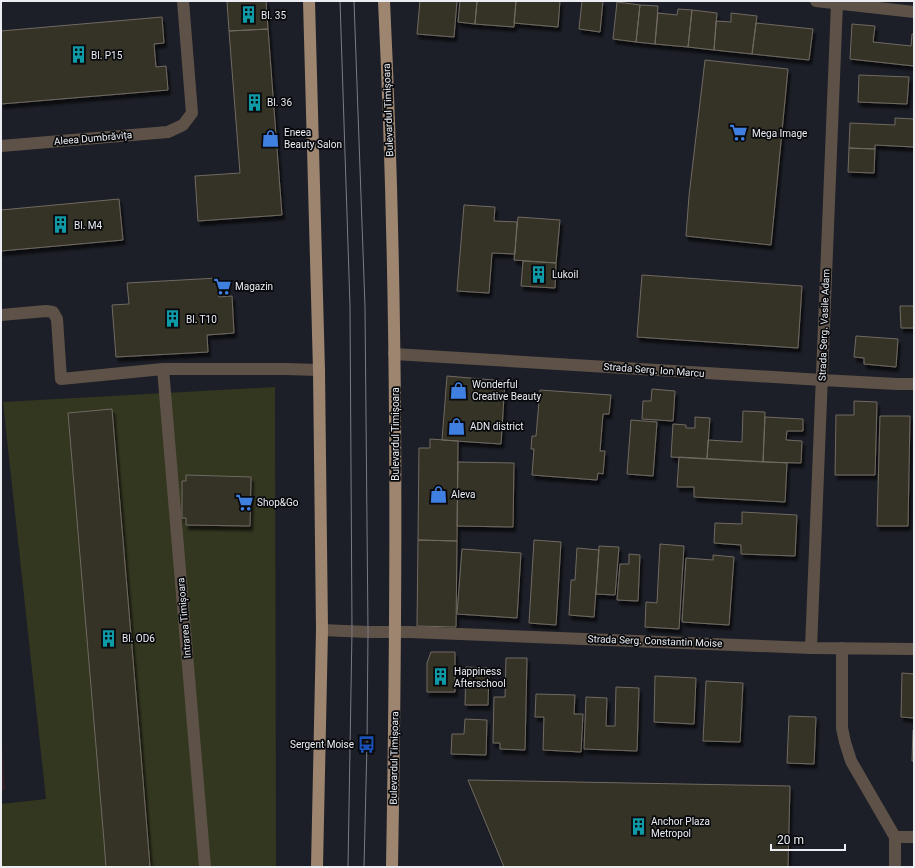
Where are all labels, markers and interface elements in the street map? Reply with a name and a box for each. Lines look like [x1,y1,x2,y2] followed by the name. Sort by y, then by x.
[238,5,258,25] building icon: Bl. 35
[261,10,286,21] place label: Bl. 35
[68,45,88,65] building icon: Bl. P15
[91,50,123,61] place label: Bl. P15
[381,63,396,157] street label: Bulevardul Timișoara
[244,92,264,112] building icon: Bl. 36
[267,97,292,108] place label: Bl. 36
[729,123,749,143] supermarket icon: Mega Image
[284,127,342,150] place label: Eneea Beauty Salon
[261,128,281,148] shop icon: Eneea Beauty Salon
[752,128,807,139] place label: Mega Image
[53,129,133,148] street label: Aleea Dumbrăvița
[51,215,71,235] building icon: Bl. M4
[74,220,103,231] place label: Bl. M4
[529,264,549,284] building icon: Lukoil
[817,268,831,381] street label: Strada Serg. Vasile Adam
[552,269,578,280] place label: Lukoil
[212,276,232,296] supermarket icon: Magazin
[235,281,273,292] place label: Magazin
[163,309,183,329] building icon: Bl. T10
[186,314,217,325] place label: Bl. T10
[603,361,705,379] street label: Strada Serg. Ion Marcu
[472,379,542,402] place label: Wonderful Creative Beauty
[449,380,469,400] shop icon: Wonderful Creative Beauty
[390,387,402,481] street label: Bulevardul Timișoara
[447,416,467,436] shop icon: ADN district
[470,421,524,432] place label: ADN district
[428,484,448,504] shop icon: Aleva
[451,489,475,500] place label: Aleva
[234,492,254,512] supermarket icon: Shop&Go
[257,497,299,508] place label: Shop&Go
[175,577,194,659] street label: Intrarea Timișoara
[99,628,119,648] building icon: Bl. OD6
[122,633,155,644] place label: Bl. OD6
[587,633,723,649] street label: Strada Serg. Constantin Moise
[454,666,506,689] place label: Happiness Afterschool
[431,667,451,687] building icon: Happiness Afterschool
[388,711,401,805] street label: Bulevardul Timișoara
[357,734,377,754] bus stop icon: Sergent Moise
[290,739,354,750] place label: Sergent Moise
[651,816,710,839] place label: Anchor Plaza Metropol
[628,817,648,837] building icon: Anchor Plaza Metropol
[771,826,845,852] scale bar
[777,833,804,847] text: 20 m

